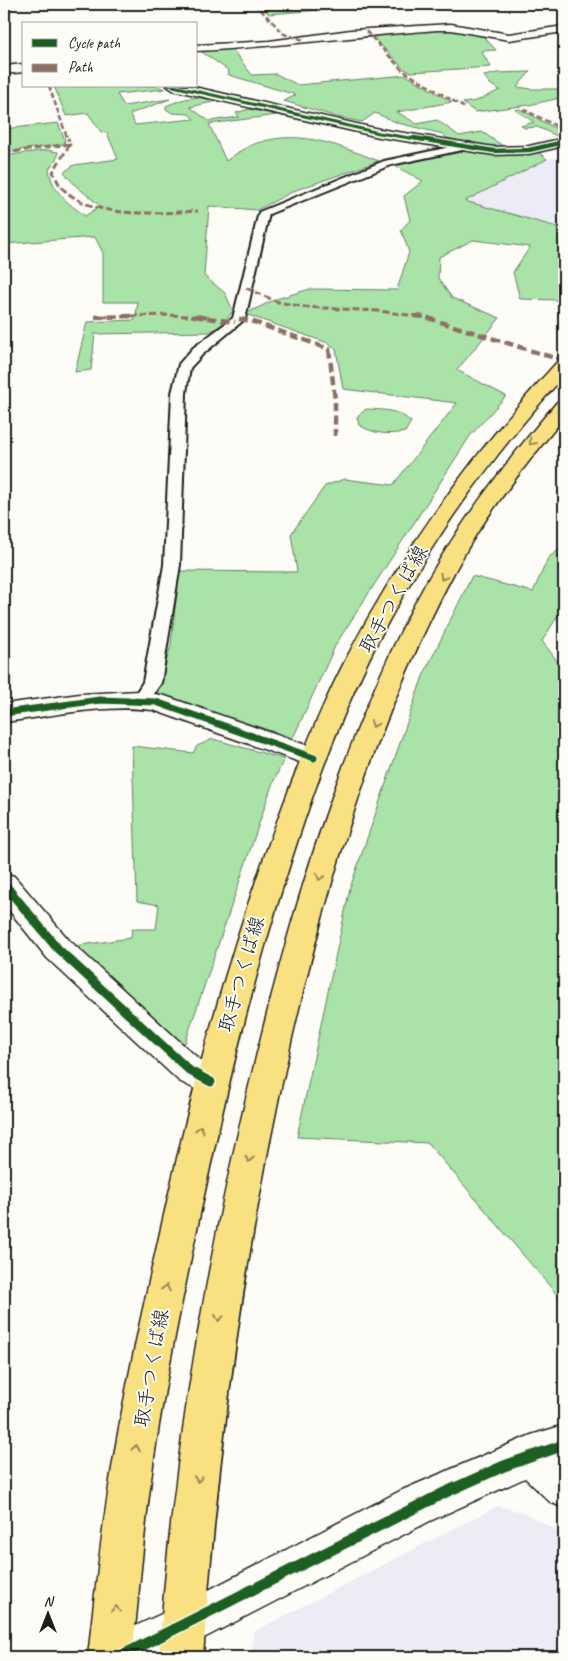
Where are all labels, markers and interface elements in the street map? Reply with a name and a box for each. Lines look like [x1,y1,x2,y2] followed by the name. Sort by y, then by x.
[22,22,198,88] legend
[68,34,120,53] text: Cycle path
[68,58,94,77] text: Path
[529,436,538,445] one-way arrow
[353,541,433,658] street label: 取手つくば線
[439,572,449,581] one-way arrow
[369,719,380,728] one-way arrow
[316,873,326,881] one-way arrow
[213,913,270,1035] street label: 取手つくば線
[195,1125,205,1134] one-way arrow
[245,1154,255,1163] one-way arrow
[160,1283,171,1292] one-way arrow
[129,1307,174,1429] street label: 取手つくば線
[215,1314,225,1323] one-way arrow
[131,1443,141,1452] one-way arrow
[193,1476,204,1484] one-way arrow
[22,1588,72,1638] north arrow
[44,1593,55,1610] text: N
[110,1605,121,1613] one-way arrow

